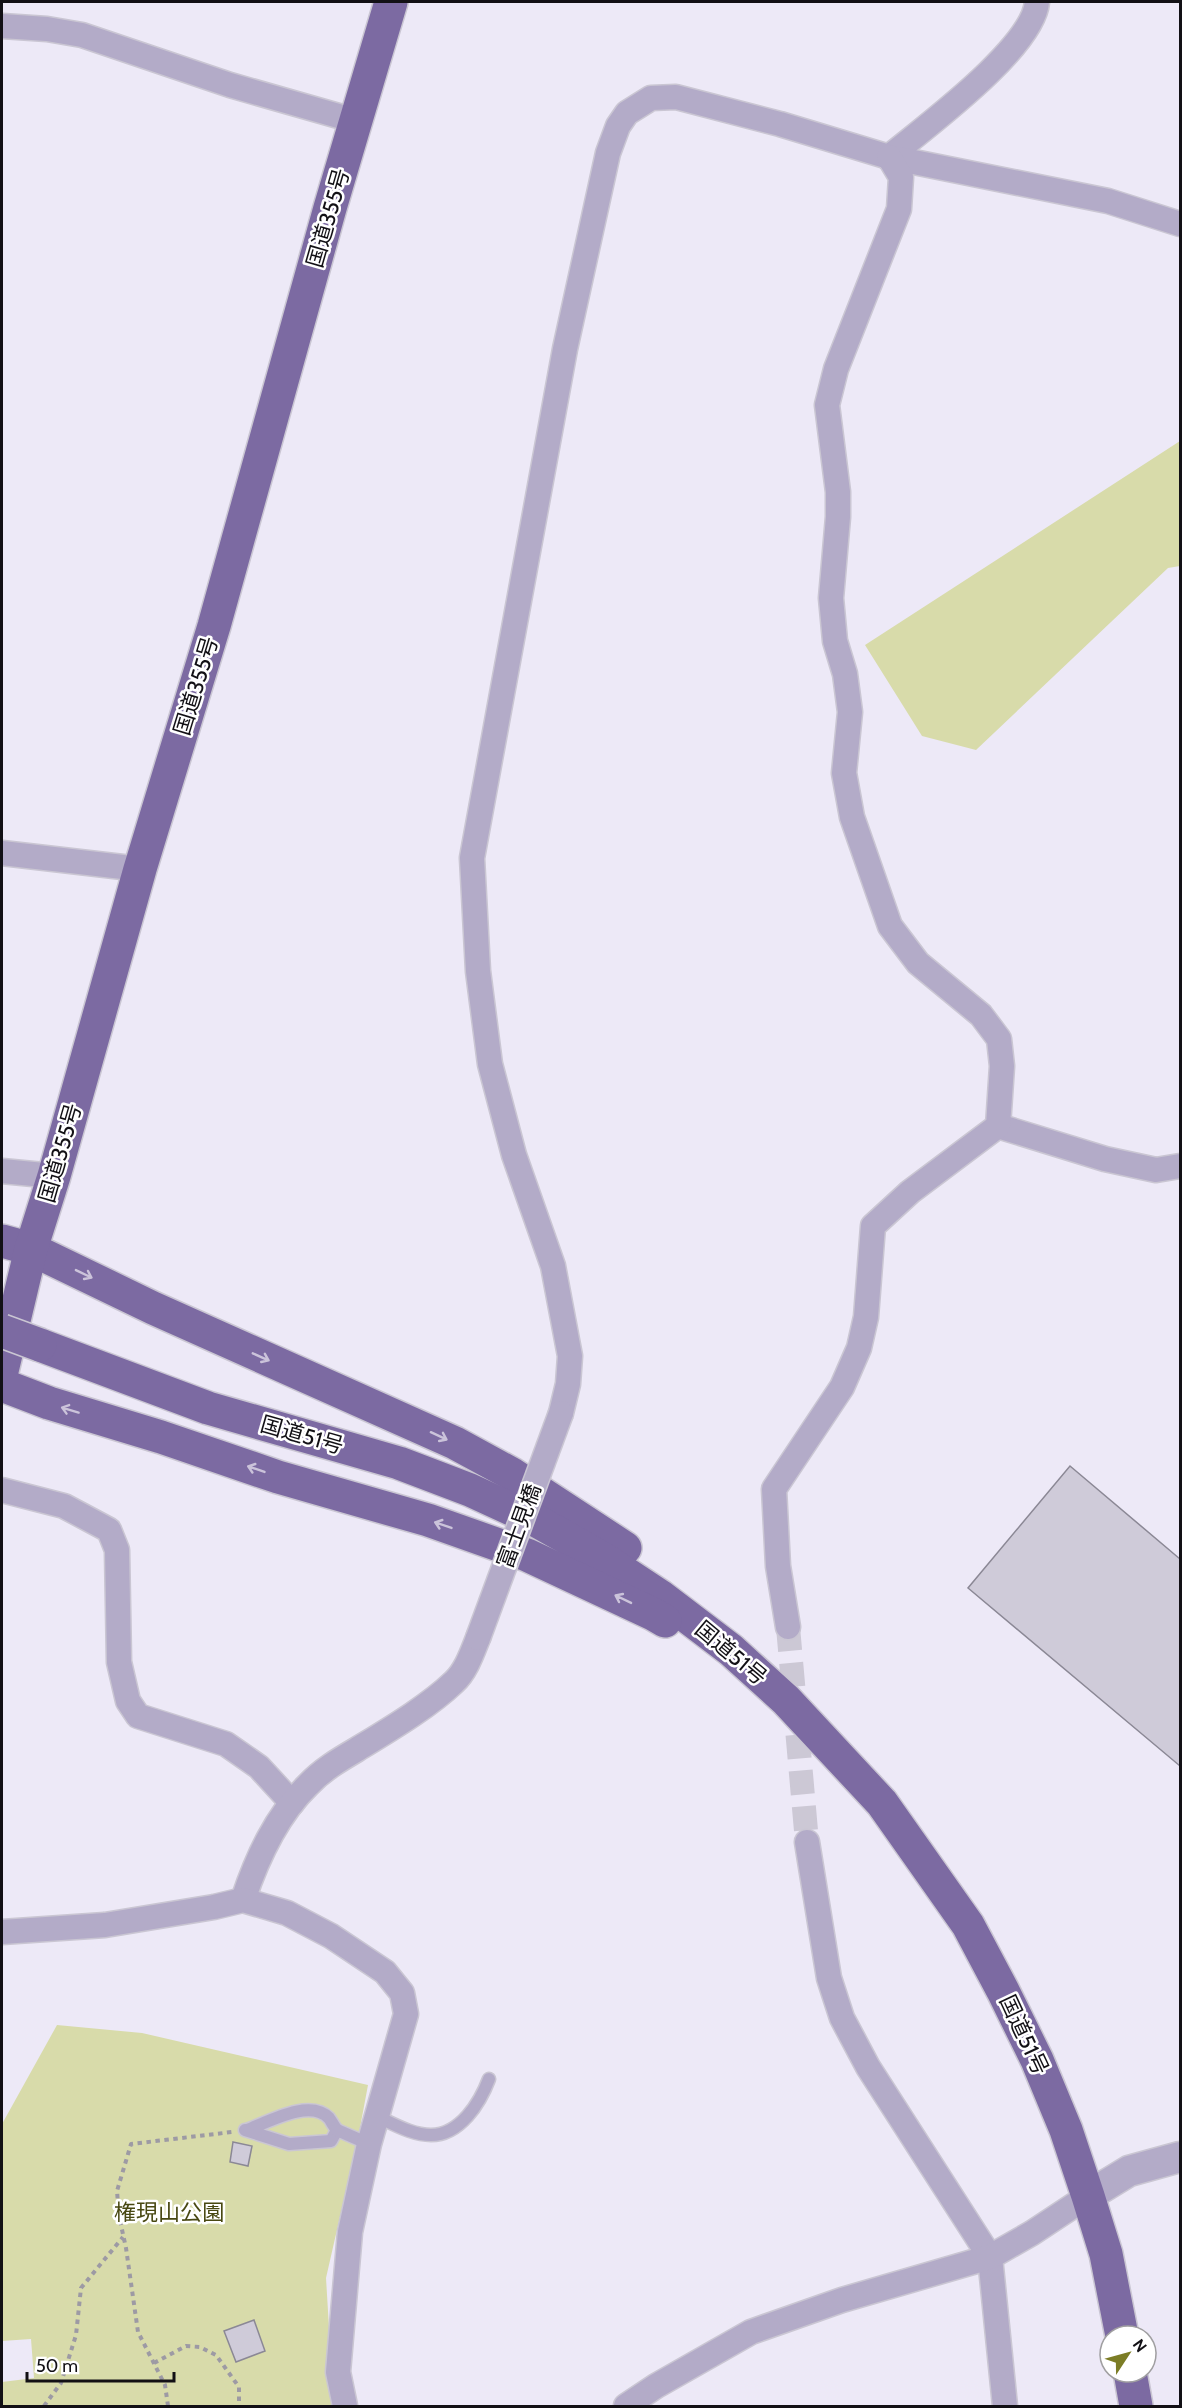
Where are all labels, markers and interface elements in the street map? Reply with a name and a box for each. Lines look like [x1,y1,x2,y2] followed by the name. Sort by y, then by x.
[301,165,355,271] street label: 国道355号
[168,633,224,739] street label: 国道355号
[33,1100,87,1206] street label: 国道355号
[75,1269,93,1281] one-way arrow
[251,1351,269,1363] one-way arrow
[61,1404,80,1415] one-way arrow
[257,1410,347,1460] street label: 国道51号
[430,1430,448,1442] one-way arrow
[247,1463,266,1474] one-way arrow
[491,1480,547,1572] street label: 富士見橋
[434,1519,452,1530] one-way arrow
[614,1593,632,1604] one-way arrow
[690,1615,772,1691] street label: 国道51号
[994,1991,1054,2079] street label: 国道51号
[114,2199,224,2226] park label: 権現山公園
[1098,2324,1158,2384] north arrow
[1129,2335,1151,2356] text: N
[27,2345,174,2383] scale bar
[36,2355,78,2377] text: 50 m

